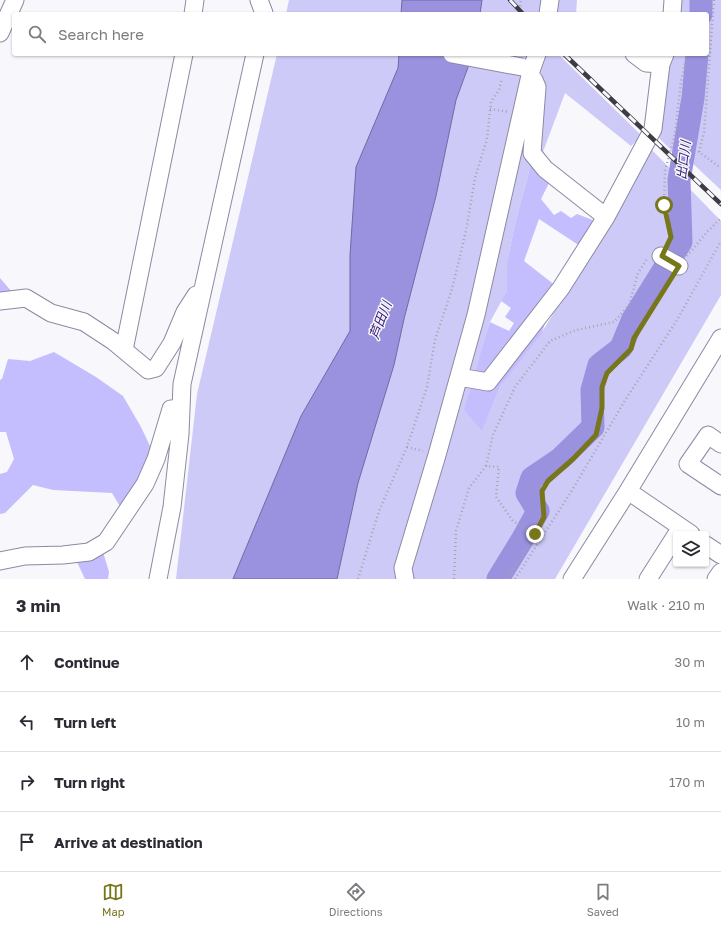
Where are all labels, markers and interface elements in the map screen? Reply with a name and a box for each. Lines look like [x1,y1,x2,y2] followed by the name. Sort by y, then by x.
[12,12,709,56] search box
[26,23,48,45] icon: search
[58,25,144,43] text: Search here
[673,138,694,180] water label: 出口川
[655,196,673,214] route start
[366,297,395,341] water label: 芦田川
[526,525,544,543] route end
[673,531,709,567] map controls
[673,531,709,567] button: layers
[16,595,60,616] text: 3 min
[627,597,705,613] text: Walk · 210 m
[16,651,38,673] icon: ahead
[54,653,120,671] text: Continue
[675,654,705,670] text: 30 m
[16,711,38,733] icon: left
[54,713,116,731] text: Turn left
[676,714,705,730] text: 10 m
[16,771,38,793] icon: right
[54,773,125,791] text: Turn right
[669,774,705,790] text: 170 m
[16,831,38,853] icon: arrive
[54,833,203,851] text: Arrive at destination
[102,881,125,918] tab: Map
[329,881,383,918] tab: Directions
[587,881,619,918] tab: Saved

